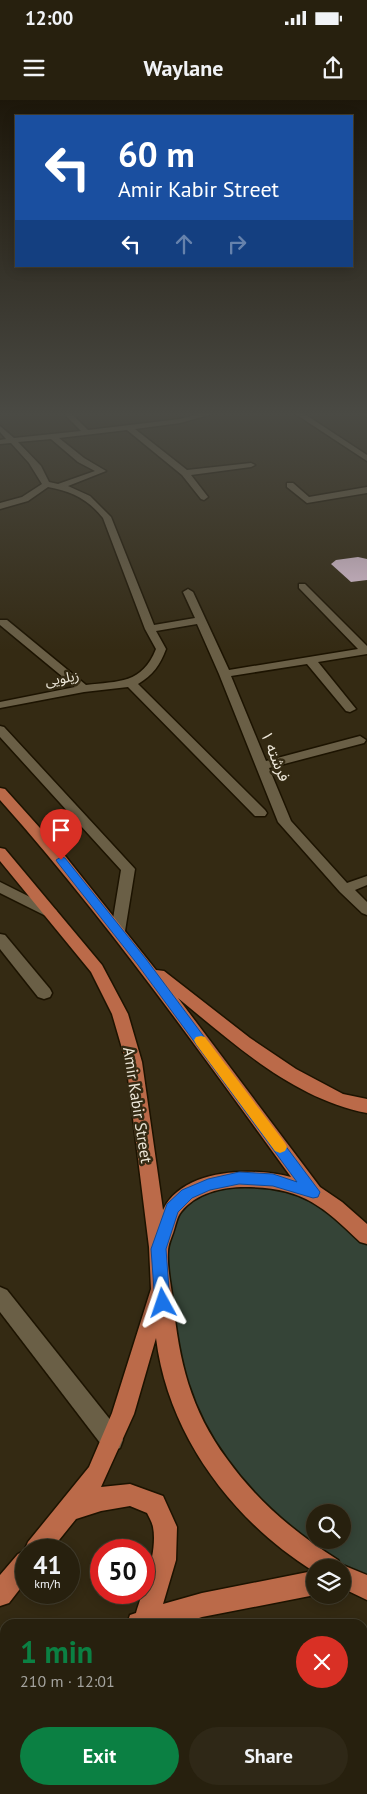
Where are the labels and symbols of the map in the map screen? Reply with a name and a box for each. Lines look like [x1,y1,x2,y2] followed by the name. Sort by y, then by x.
[44,666,80,690] street label: زیلویی
[257,728,295,784] street label: فرشته ۱
[40,809,82,860] pin
[119,1046,157,1165] street label: Amir Kabir Street
[136,1276,188,1328] position arrow
[90,1539,155,1604] speed limit sign: 50

